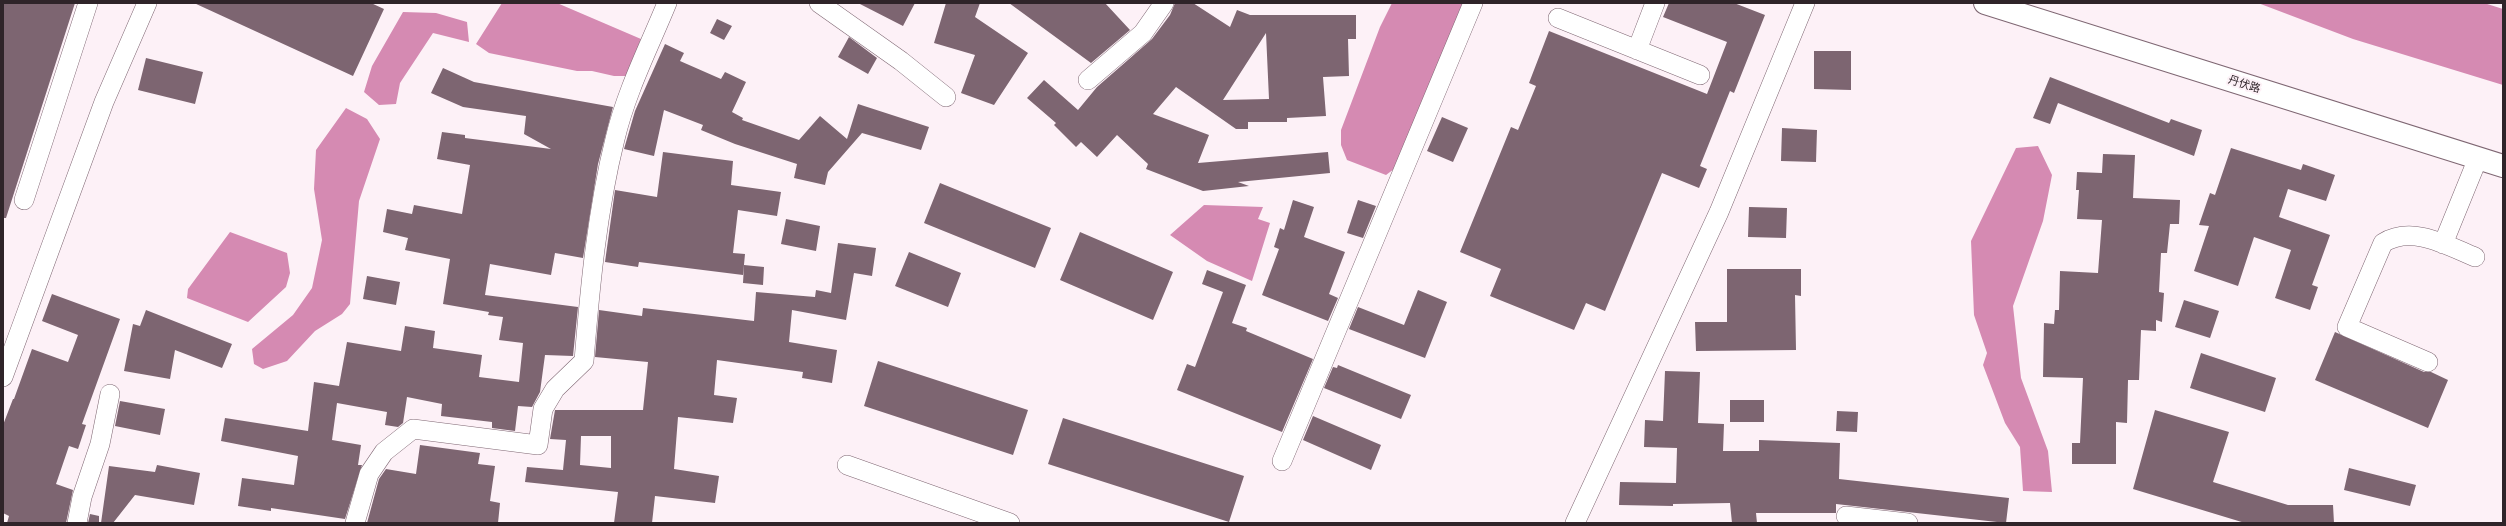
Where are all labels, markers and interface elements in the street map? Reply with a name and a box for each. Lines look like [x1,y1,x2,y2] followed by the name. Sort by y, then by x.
[2226,74,2262,96] street label: 丹伏路

